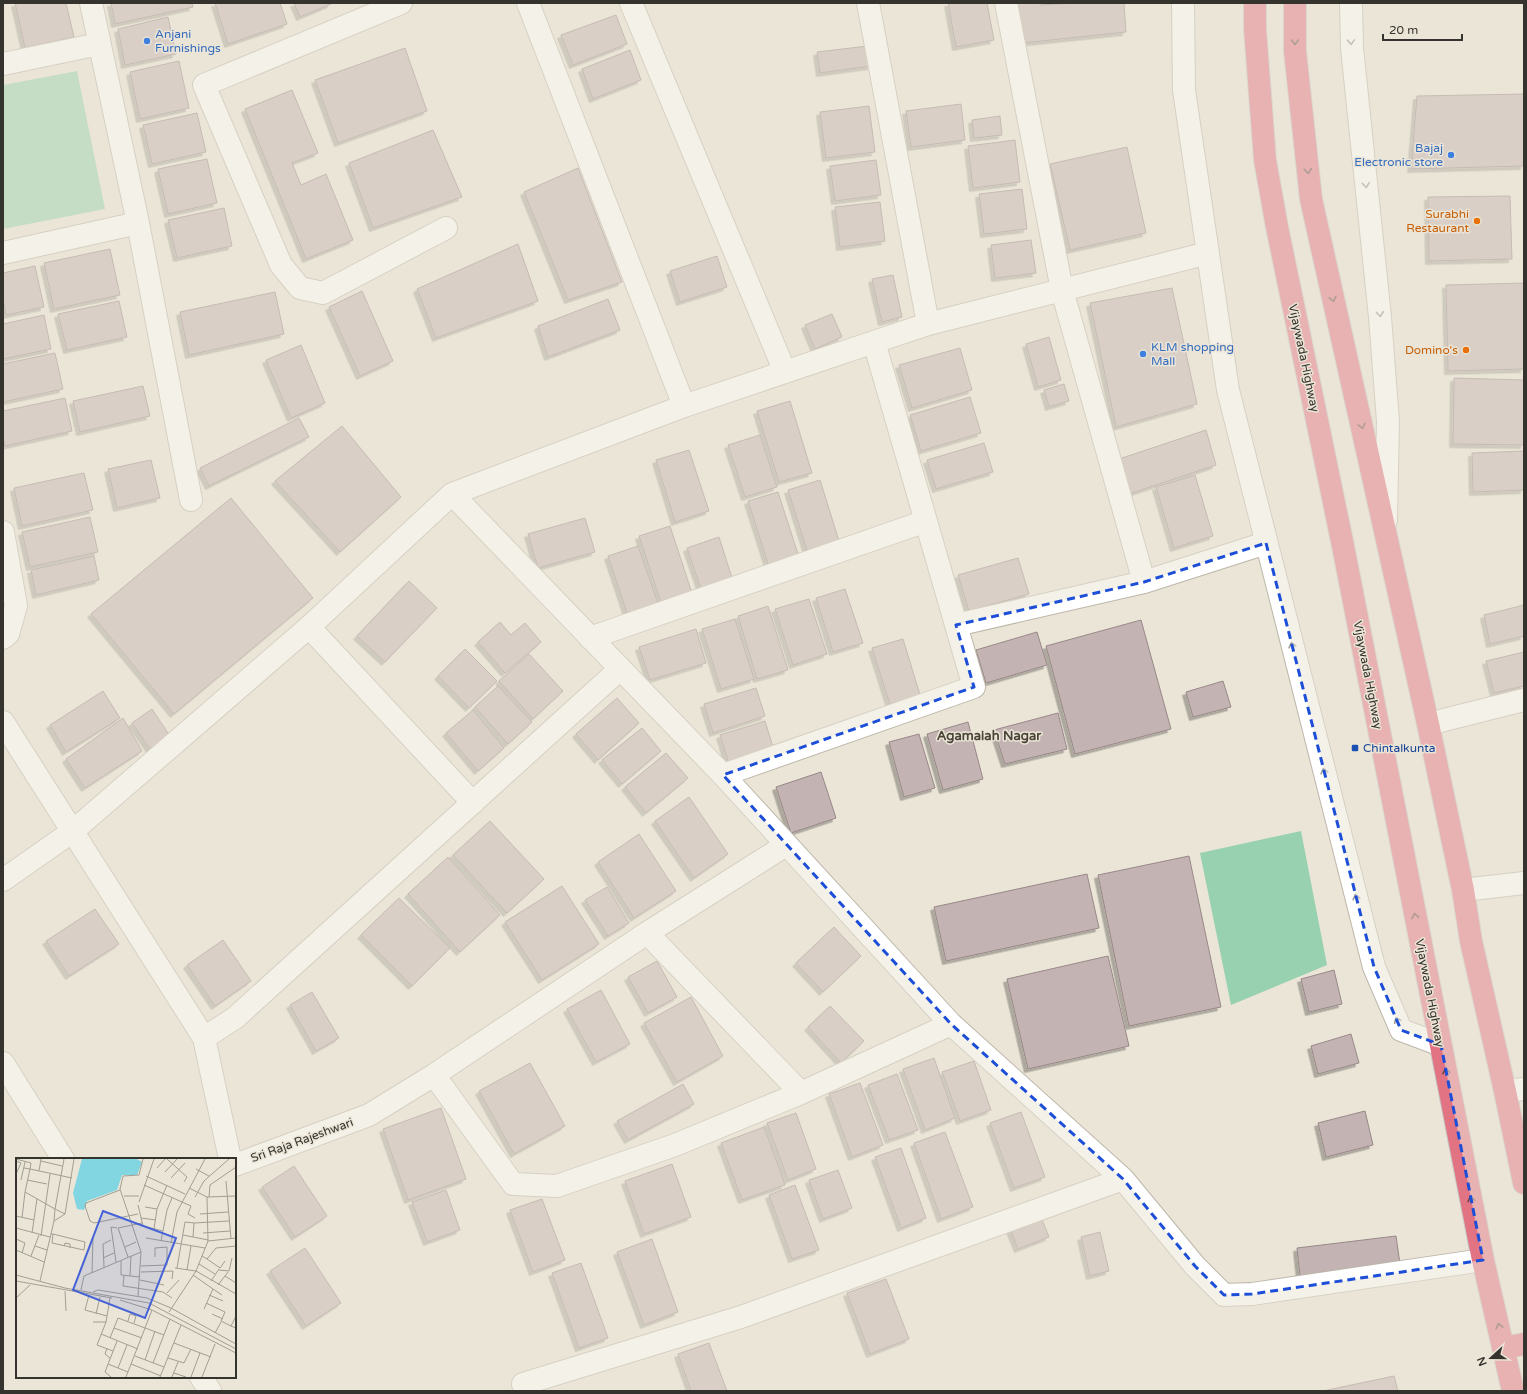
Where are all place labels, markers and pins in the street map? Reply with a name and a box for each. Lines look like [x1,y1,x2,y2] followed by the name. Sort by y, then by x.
[155,27,221,55] place label: Anjani Furnishings
[142,36,152,46] marker: Anjani Furnishings
[1354,141,1443,169] place label: Bajaj Electronic store
[1446,150,1456,160] marker: Bajaj Electronic store
[1406,207,1469,235] place label: Surabhi Restaurant
[1472,216,1482,226] marker: Surabhi Restaurant
[1151,340,1234,368] place label: KLM shopping Mall
[1405,343,1458,357] place label: Domino's
[1461,345,1471,355] marker: Domino's
[1138,349,1148,359] marker: KLM shopping Mall
[1363,741,1435,755] place label: Chintalkunta
[1350,743,1360,753] marker: Chintalkunta

